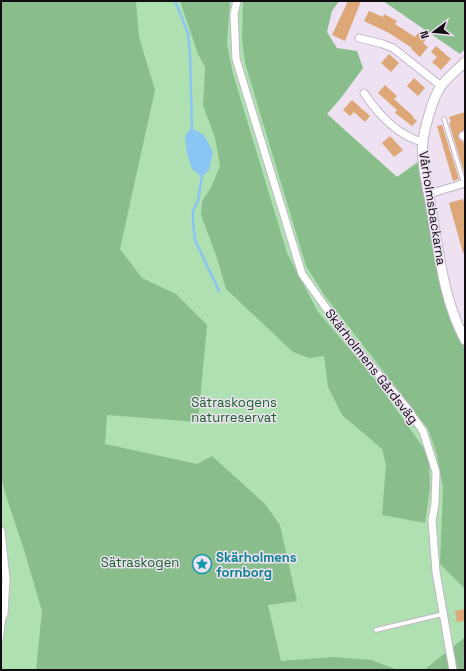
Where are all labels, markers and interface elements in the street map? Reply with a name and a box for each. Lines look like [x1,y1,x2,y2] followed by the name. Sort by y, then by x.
[414,12,454,52] north arrow
[417,29,432,40] text: N
[415,150,450,267] street label: Vårholmsbackarna
[321,305,422,427] street label: Skärholmens Gårdsväg
[191,394,277,426] park label: Sätraskogens naturreservat
[216,549,297,581] place label: Skärholmens fornborg
[191,553,213,575] place icon: Skärholmens fornborg
[101,554,179,571] park label: Sätraskogen

